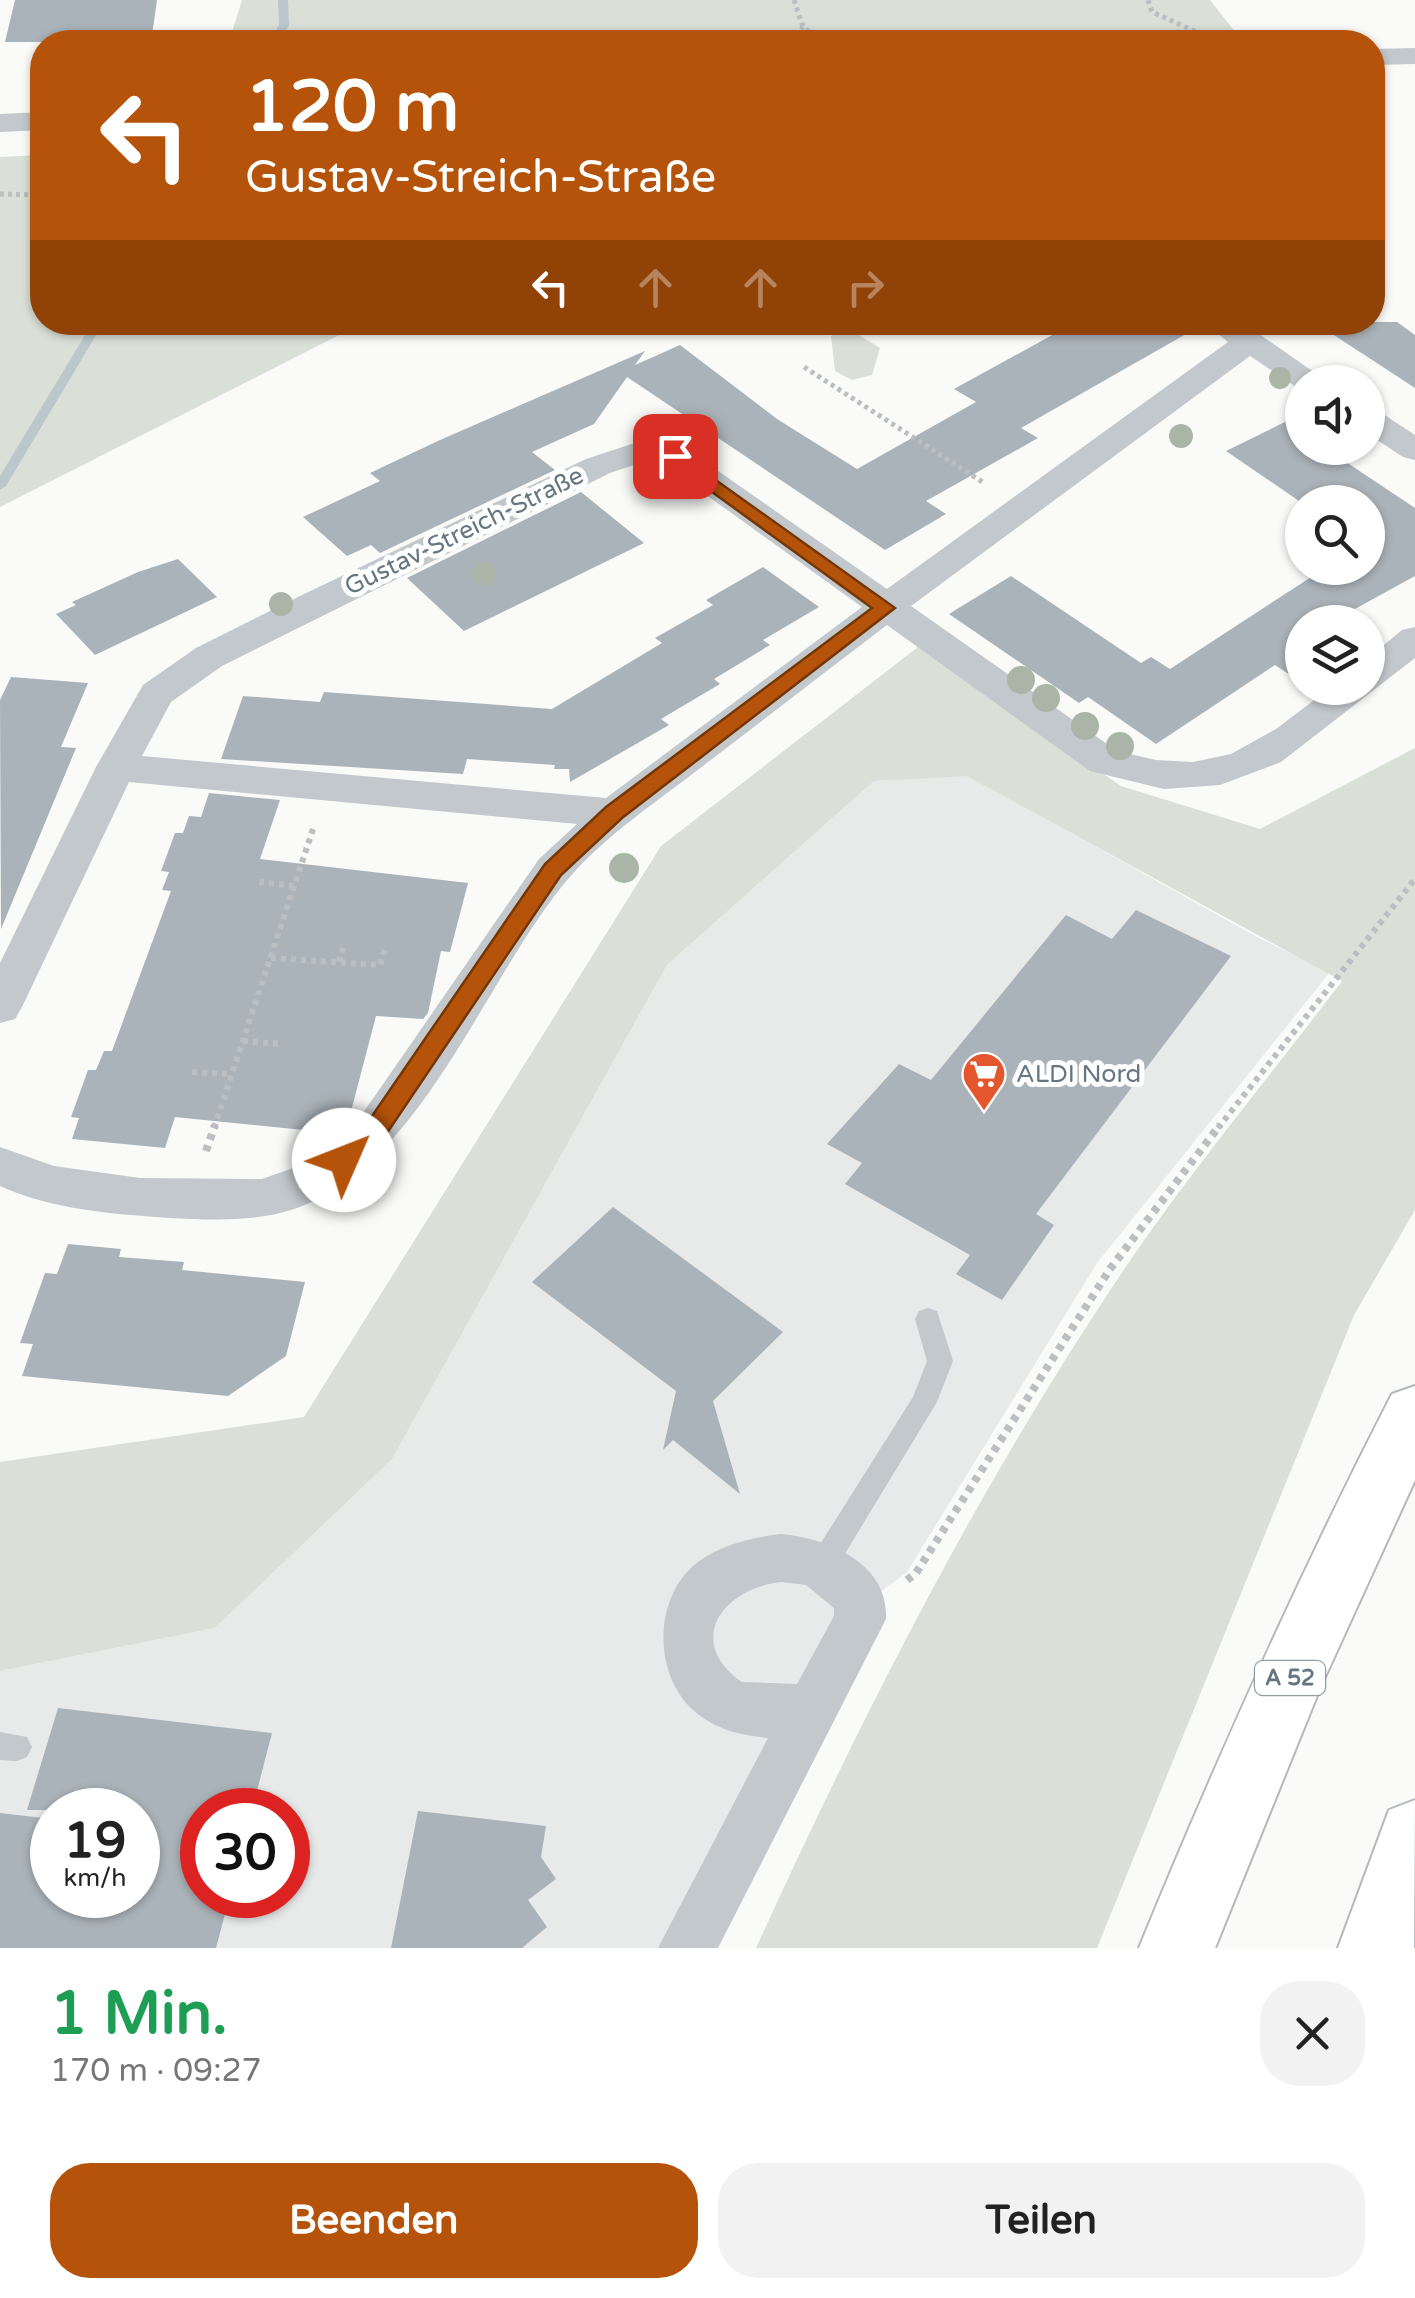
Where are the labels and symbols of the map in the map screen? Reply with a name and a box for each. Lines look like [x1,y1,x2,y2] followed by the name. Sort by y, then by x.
[633,414,718,499] pin
[340,460,588,602] street label: Gustav-Streich-Straße
[961,1051,1007,1112] supermarket icon: ALDI Nord
[1016,1059,1141,1089] place label: ALDI Nord
[292,1108,396,1212] position arrow
[1255,1661,1325,1695] road number: A 52
[180,1788,310,1918] speed limit sign: 30

